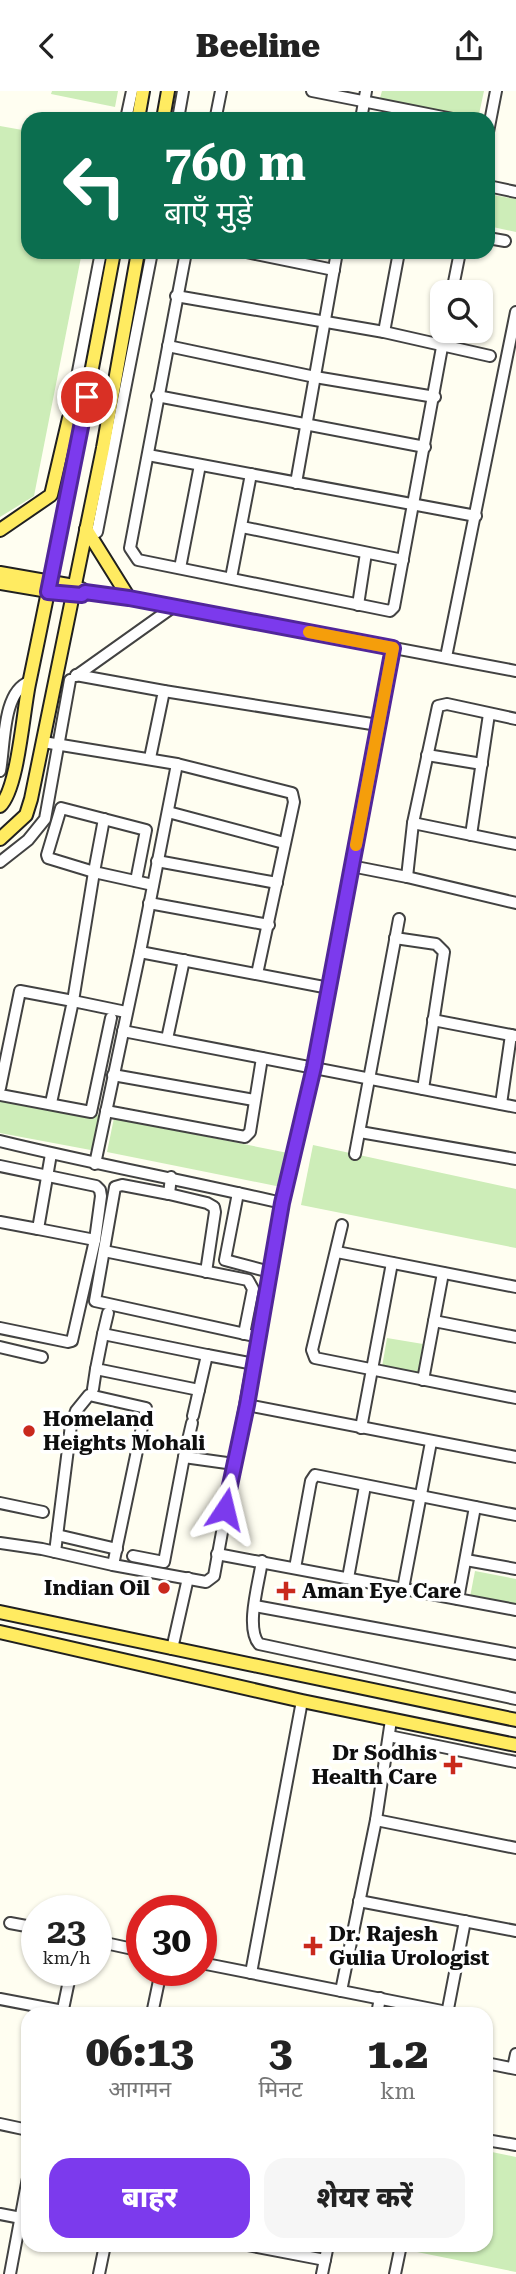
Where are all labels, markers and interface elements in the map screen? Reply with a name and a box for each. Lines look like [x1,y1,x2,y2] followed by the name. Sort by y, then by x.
[28,27,66,65] icon: back
[196,27,320,65] text: Beeline
[450,27,488,65] icon: share
[164,135,306,192] text: 760 m
[49,140,140,231] icon: left
[164,194,253,232] text: बाएँ मुड़ें
[430,280,493,343] map controls
[430,280,493,343] button: search
[57,367,117,427] pin
[68,378,106,416] icon: arrive
[43,1407,205,1455] place label: Homeland Heights Mohali
[21,1423,37,1439] marker: Homeland Heights Mohali
[188,1472,262,1546] position arrow
[44,1576,150,1600] place label: Indian Oil
[302,1579,461,1603] place label: Aman Eye Care
[156,1580,172,1596] marker: Indian Oil
[276,1581,296,1601] marker: Aman Eye Care
[312,1741,437,1789] place label: Dr Sodhis Health Care
[443,1755,463,1775] marker: Dr Sodhis Health Care
[126,1895,217,1986] speed limit sign: 30
[47,1911,86,1952] text: 23
[329,1922,490,1970] place label: Dr. Rajesh Gulia Urologist
[303,1936,323,1956] marker: Dr. Rajesh Gulia Urologist
[42,1947,91,1968] text: km/h
[86,2027,194,2076] text: 06:13
[269,2027,292,2076] text: 3
[367,2029,428,2078] text: 1.2
[108,2076,171,2103] text: आगमन
[258,2076,303,2103] text: मिनट
[380,2078,416,2105] text: km
[49,2158,250,2238] button: बाहर
[264,2158,465,2238] button: शेयर करें

